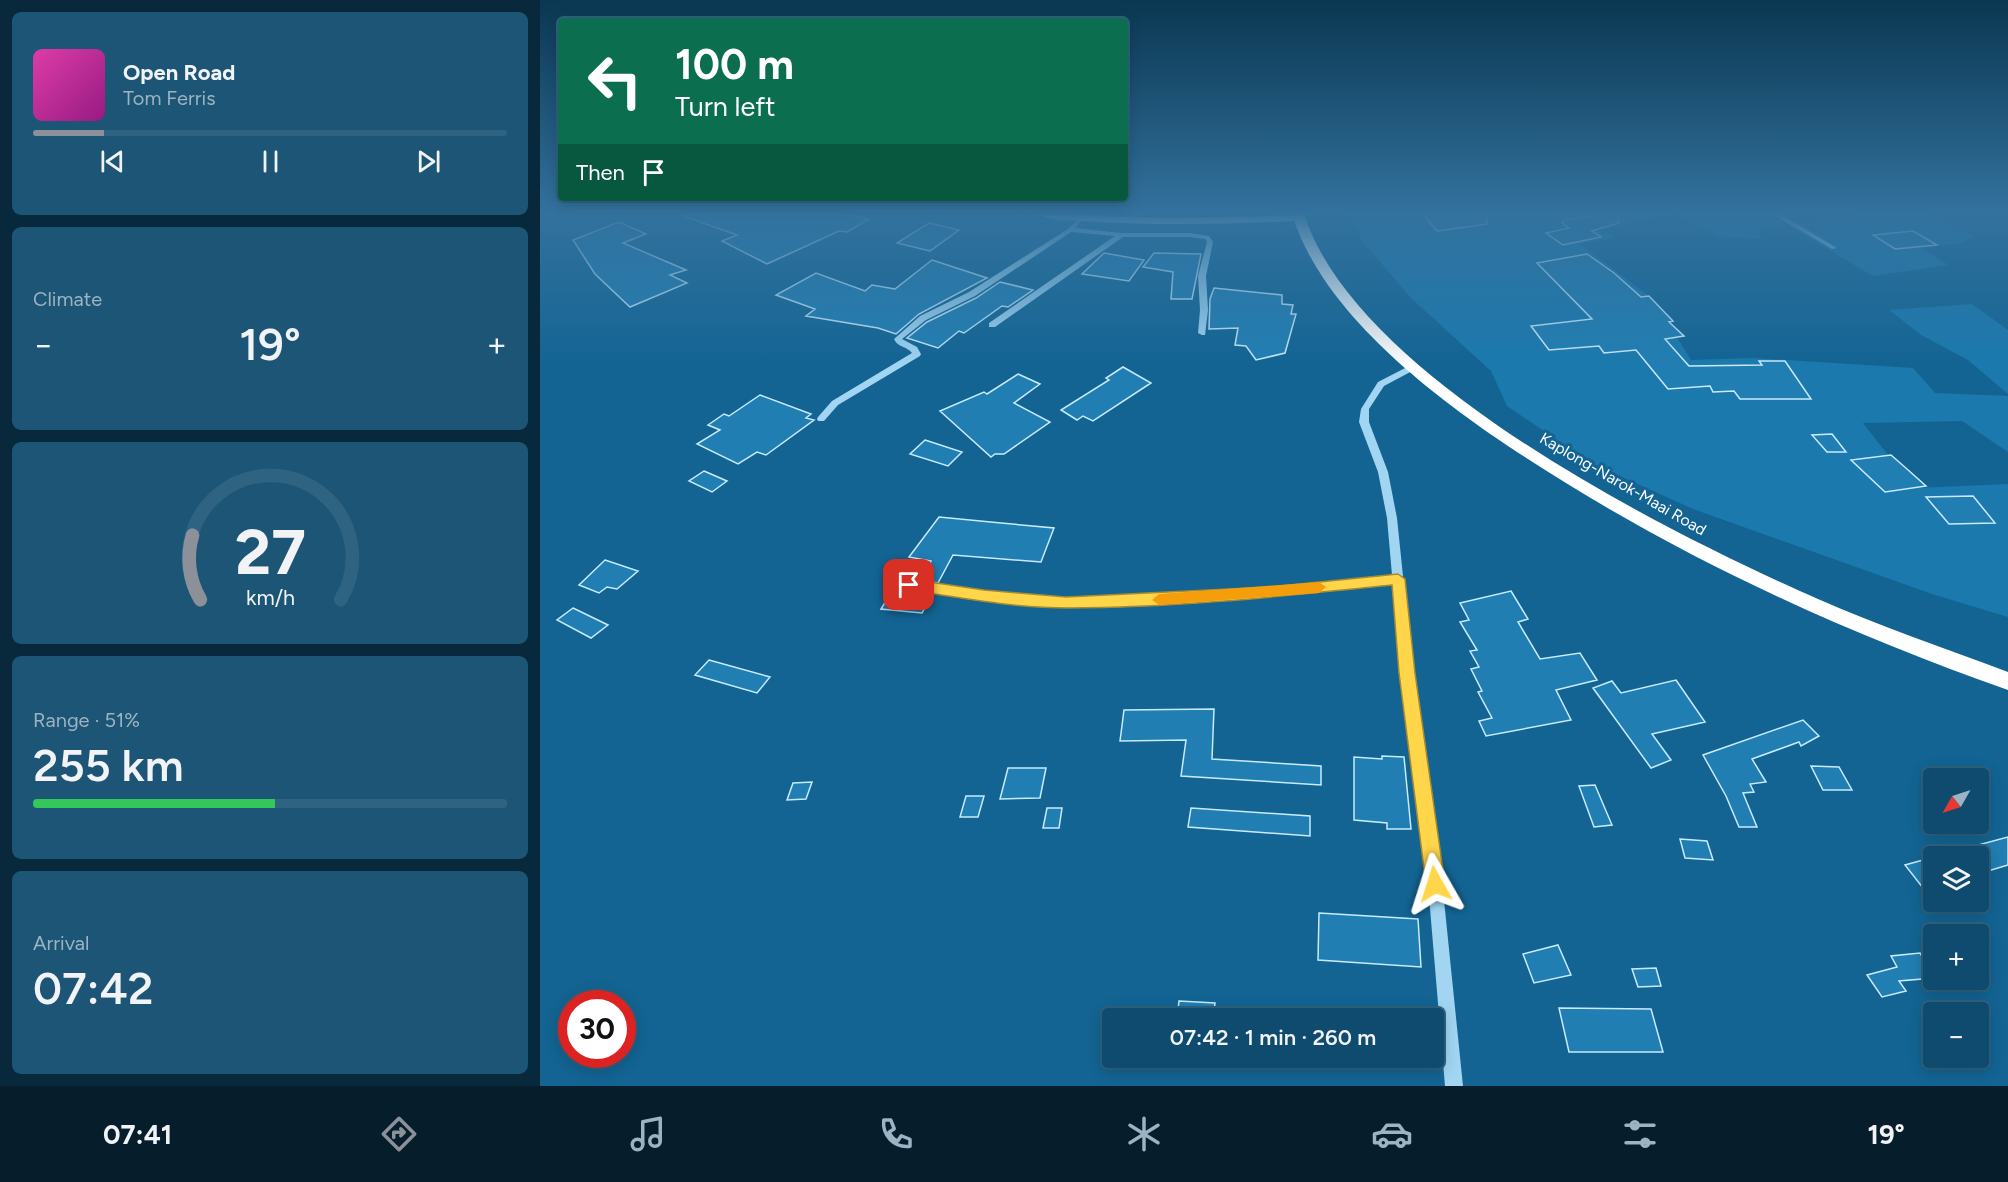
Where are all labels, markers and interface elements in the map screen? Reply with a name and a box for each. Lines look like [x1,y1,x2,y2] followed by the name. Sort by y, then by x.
[675,39,794,90] text: 100 m
[576,42,654,120] icon: left
[123,59,235,86] text: Open Road
[123,86,216,110] text: Tom Ferris
[675,90,775,123] text: Turn left
[96,145,129,178] icon: previous
[254,145,287,178] icon: pause
[412,145,445,178] icon: next
[637,156,670,189] icon: arrive
[576,159,625,186] text: Then
[33,287,102,311] text: Climate
[239,317,301,371] text: 19°
[33,325,54,364] text: −
[486,325,507,364] text: +
[1536,429,1710,539] street label: Kaplong-Narok-Maai Road
[235,515,305,590] text: 27
[883,559,934,610] pin
[892,568,925,601] icon: arrive
[246,585,294,610] text: km/h
[33,708,140,732] text: Range · 51%
[33,738,184,792] text: 255 km
[1923,768,1989,834] north arrow
[1923,768,1989,1068] map controls
[1923,846,1989,912] button: layers
[1403,852,1467,916] position arrow
[1923,924,1989,990] button: +
[33,931,89,955] text: Arrival
[33,961,153,1015] text: 07:42
[558,990,636,1068] speed limit sign: 30
[1923,1002,1989,1068] button: −
[1170,1024,1376,1051] text: 07:42 · 1 min · 260 m
[378,1113,420,1155] icon: directions
[627,1113,669,1155] icon: music
[875,1113,917,1155] icon: phone
[1123,1113,1165,1155] icon: climate
[1371,1113,1413,1155] icon: car
[1619,1113,1661,1155] icon: filters
[103,1118,172,1151] text: 07:41
[1868,1118,1905,1151] text: 19°

